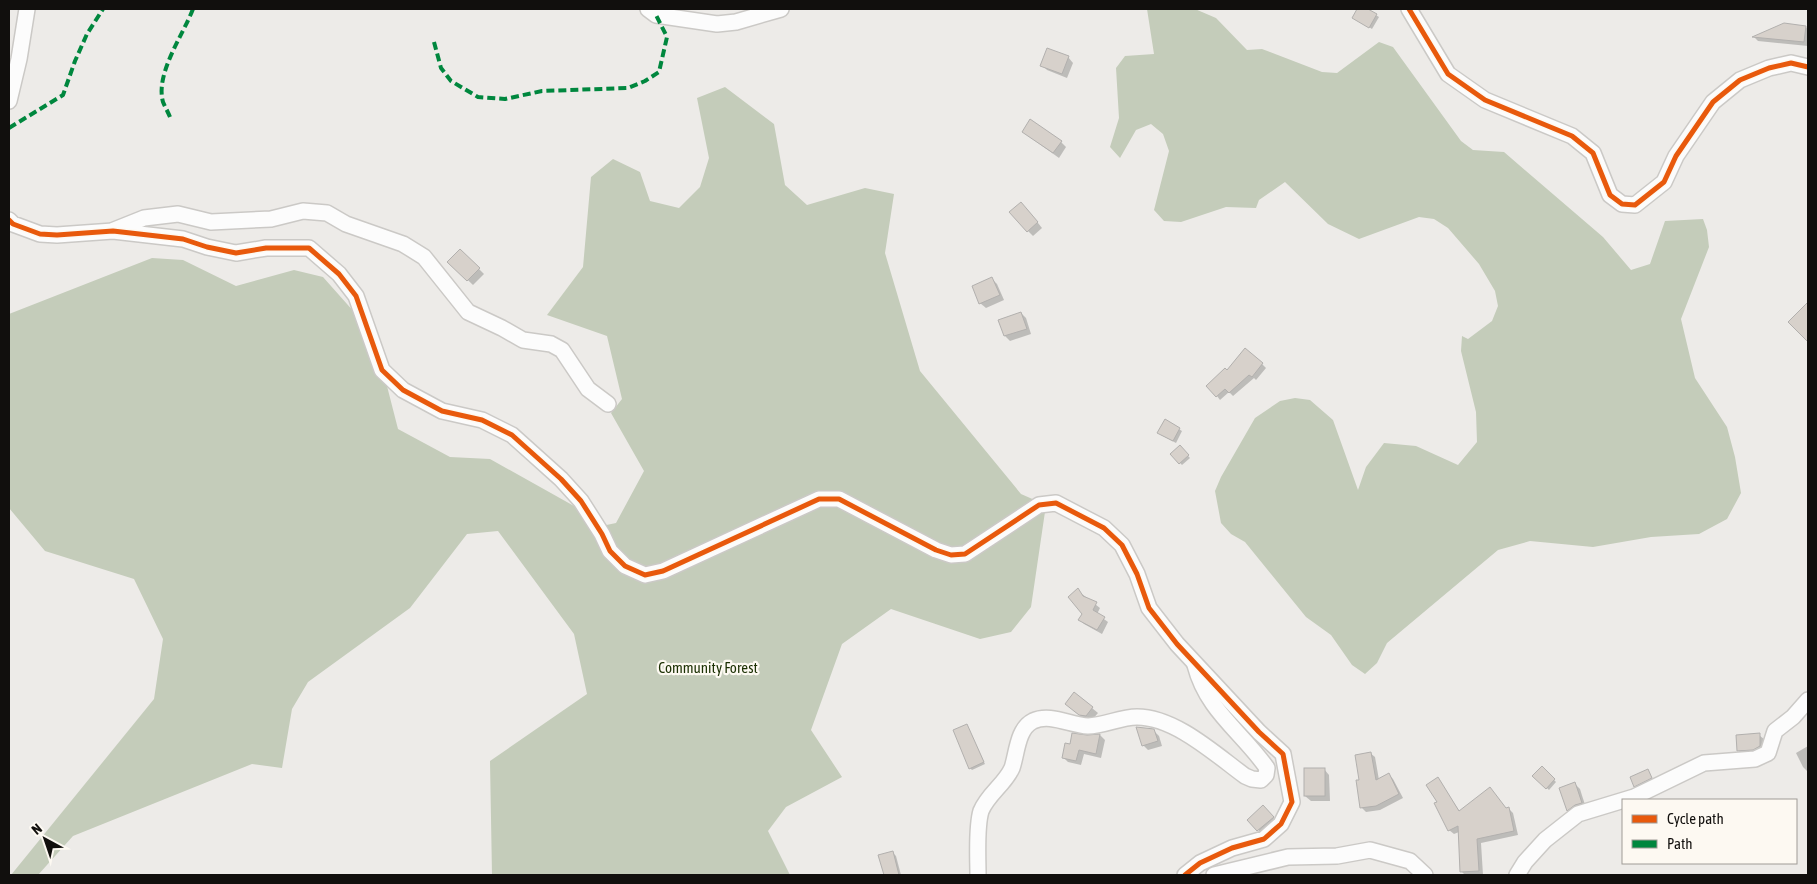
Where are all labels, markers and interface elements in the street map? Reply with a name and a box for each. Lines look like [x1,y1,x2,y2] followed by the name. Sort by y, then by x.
[658,659,758,676] park label: Community Forest
[1622,799,1797,864] legend
[1667,810,1724,827] text: Cycle path
[20,814,70,864] north arrow
[28,820,45,838] text: N
[1667,835,1693,852] text: Path

